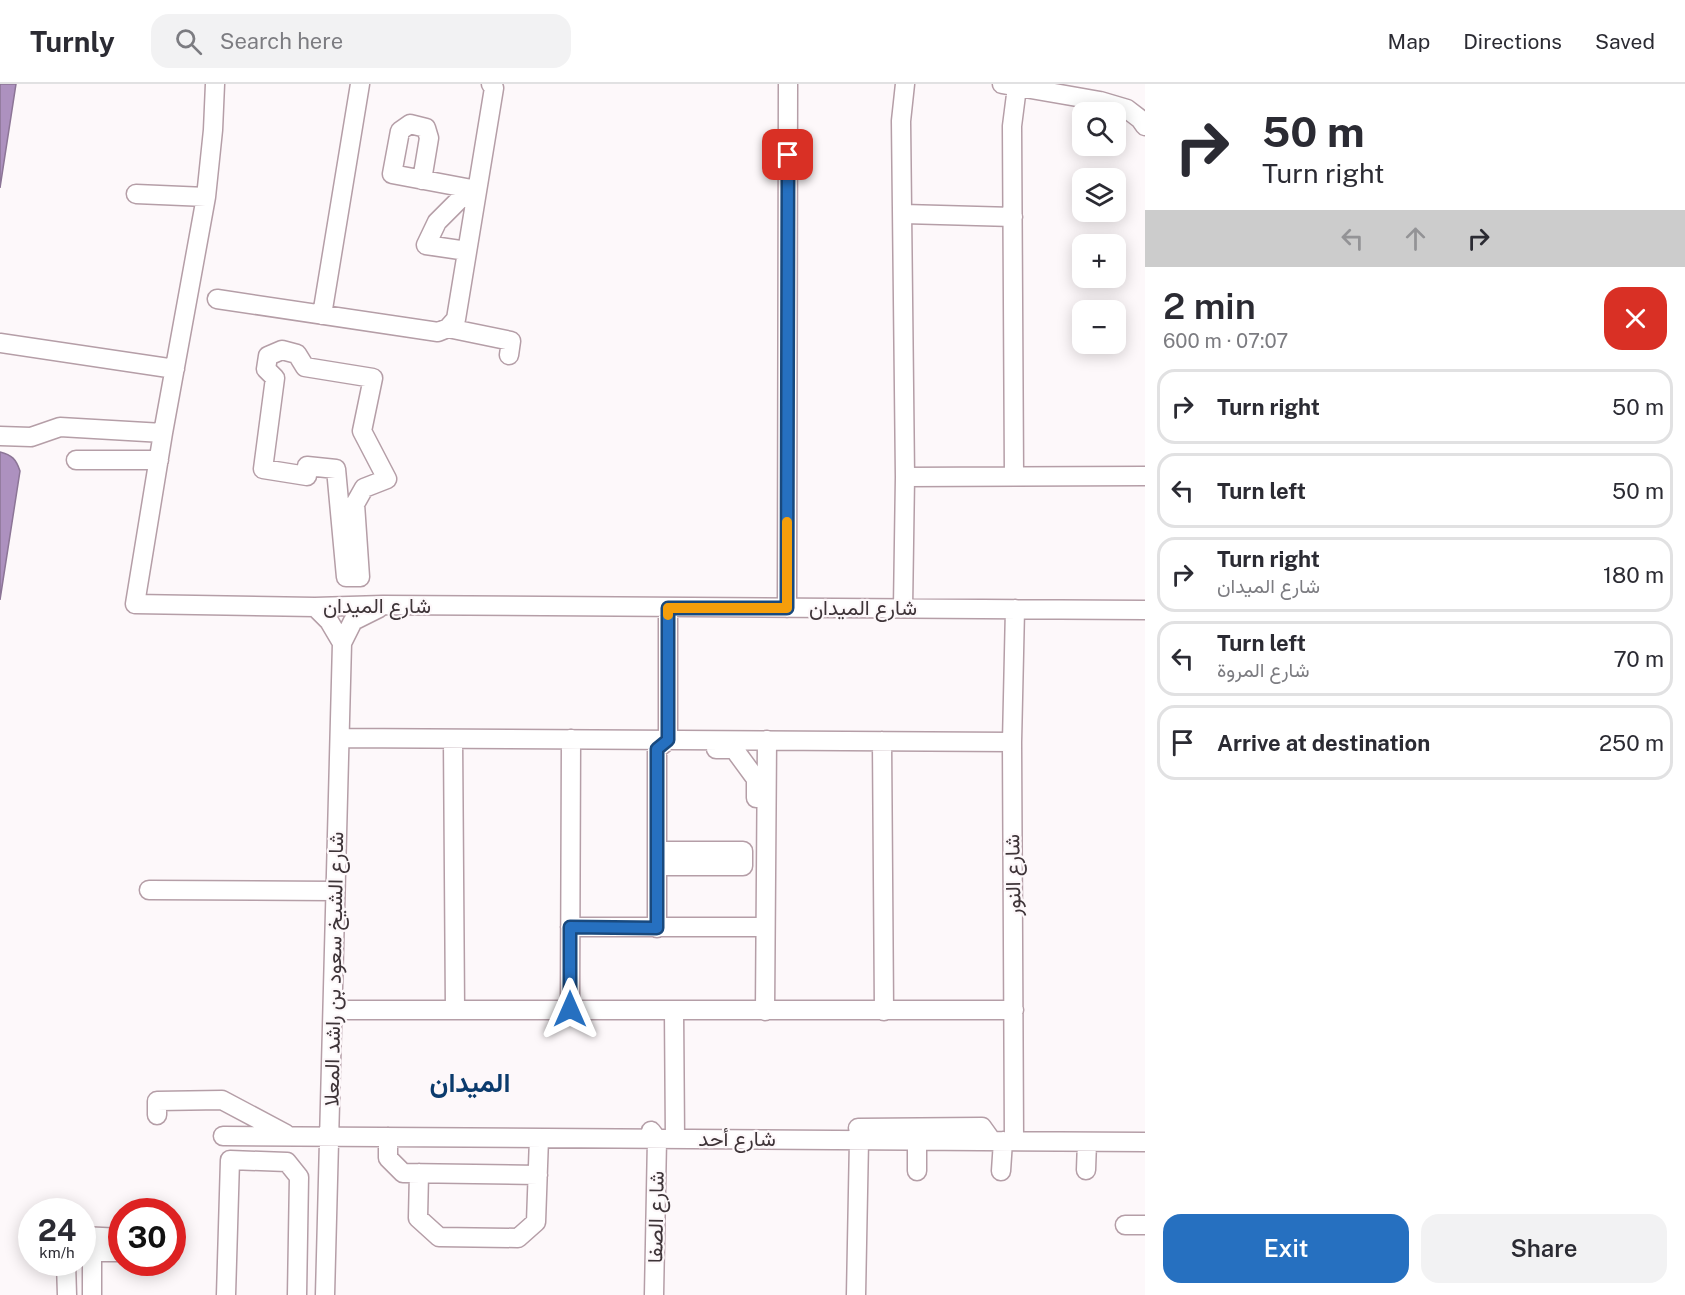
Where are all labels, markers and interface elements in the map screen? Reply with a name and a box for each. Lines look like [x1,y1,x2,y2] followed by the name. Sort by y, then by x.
[151,14,571,68] search box
[30,25,115,58] text: Turnly
[172,25,205,58] icon: search
[220,28,343,54] text: Search here
[1388,29,1430,54] text: Map
[1463,29,1562,54] text: Directions
[1595,29,1655,54] text: Saved
[1072,102,1126,354] map controls
[1072,102,1126,156] button: search
[1262,107,1365,156] text: 50 m
[1163,108,1241,186] icon: right
[762,129,813,180] pin
[771,138,804,171] icon: arrive
[1262,157,1385,189] text: Turn right
[1072,168,1126,222] button: layers
[1336,222,1369,255] icon: left
[1399,222,1432,255] icon: ahead
[1462,222,1495,255] icon: right
[1072,234,1126,288] button: +
[1163,285,1256,327] text: 2 min
[1604,287,1667,350] button: close
[1072,300,1126,354] button: −
[1163,329,1288,353] text: 600 m · 07:07
[1166,390,1199,423] icon: right
[1217,394,1320,420] text: Turn right
[1612,394,1664,420] text: 50 m
[1166,474,1199,507] icon: left
[1217,478,1306,504] text: Turn left
[1612,478,1664,504] text: 50 m
[1217,546,1320,572] text: Turn right
[1166,558,1199,591] icon: right
[1603,562,1664,588] text: 180 m
[1217,574,1320,598] text: شارع الميدان
[323,593,431,620] street label: شارع الميدان
[809,595,917,622] street label: شارع الميدان
[1217,630,1306,656] text: Turn left
[1166,642,1199,675] icon: left
[1613,646,1664,672] text: 70 m
[1217,658,1310,682] text: شارع المروة
[1166,726,1199,759] icon: arrive
[1217,730,1430,756] text: Arrive at destination
[1599,730,1664,756] text: 250 m
[319,831,350,1107] street label: شارع الشيخ سعود بن راشد المعلا
[999,834,1028,917] street label: شارع النور
[538,977,602,1041] position arrow
[430,1066,510,1099] district label: الميدان
[698,1126,776,1153] street label: شارع أحد
[642,1171,671,1263] street label: شارع الصفا
[108,1198,186,1276] speed limit sign: 30
[38,1212,76,1248] text: 24
[1163,1214,1409,1283] button: Exit
[1421,1214,1667,1283] button: Share
[39,1244,75,1261] text: km/h

